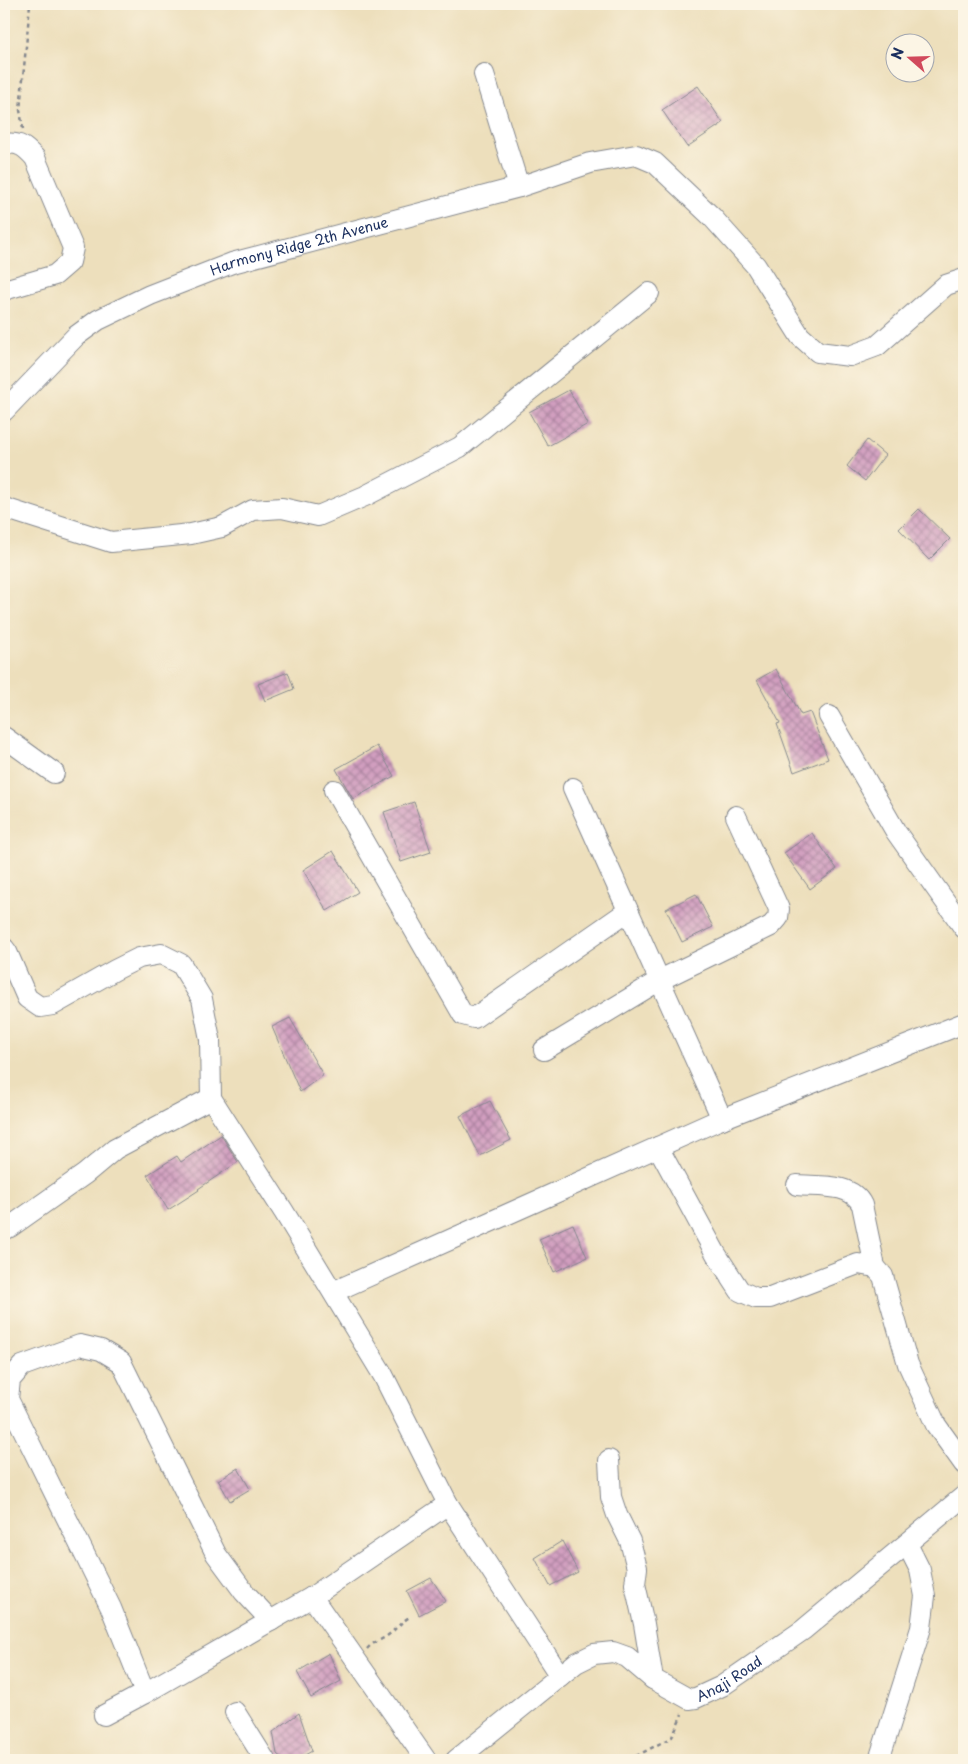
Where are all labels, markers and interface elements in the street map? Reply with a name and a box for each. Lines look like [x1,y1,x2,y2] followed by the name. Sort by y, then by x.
[886,32,936,82] north arrow
[886,45,909,62] text: N
[207,211,391,281] street label: Harmony Ridge 2th Avenue
[693,1650,766,1707] street label: Anaji Road

